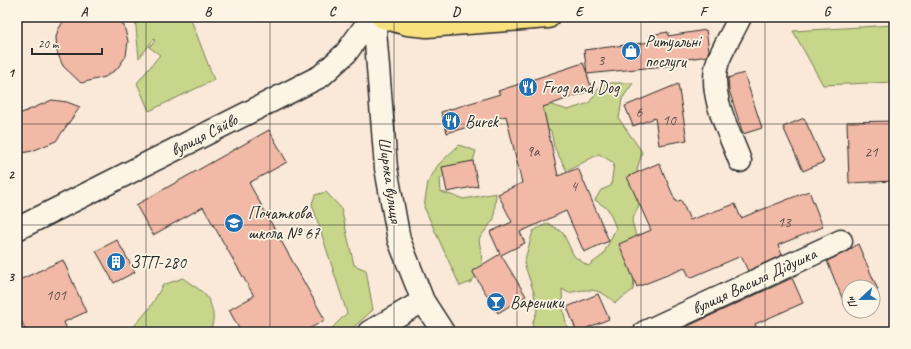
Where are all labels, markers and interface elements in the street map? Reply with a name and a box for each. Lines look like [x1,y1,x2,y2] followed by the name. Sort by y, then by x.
[81,4,89,20] text: A
[205,4,213,20] text: B
[329,4,337,20] text: C
[452,4,461,20] text: D
[576,4,585,20] text: E
[700,4,709,20] text: F
[824,4,832,20] text: G
[32,30,102,56] scale bar
[645,31,702,72] place label: Ритуальні послуги
[38,36,60,52] text: 20 m
[620,40,642,62] shop icon: Ритуальні послуги
[598,51,606,70] house number: 3
[8,65,16,81] text: 1
[517,76,539,98] restaurant icon: Frog and Dog
[542,77,621,98] place label: Frog and Dog
[636,103,644,122] house number: 6
[167,109,242,161] street label: вулиця Сяйво
[440,110,462,132] restaurant icon: Burek
[465,111,500,132] place label: Burek
[662,111,677,130] house number: 10
[374,136,407,225] street label: Широка вулиця
[526,142,541,161] house number: 9а
[864,143,879,162] house number: 21
[8,167,15,183] text: 2
[571,177,579,196] house number: 4
[248,203,321,244] place label: Початкова школа № 67
[223,212,245,234] school or university icon: Початкова школа № 67
[777,213,792,232] house number: 13
[689,243,820,319] street label: вулиця Василя Дідушка
[105,251,127,273] building icon: ЗТП-280
[130,252,187,273] place label: ЗТП-280
[8,269,15,285] text: 3
[841,279,881,319] north arrow
[46,286,67,305] house number: 101
[485,291,507,313] bar icon: Вареники
[510,292,565,313] place label: Вареники
[843,294,860,311] text: Пн

